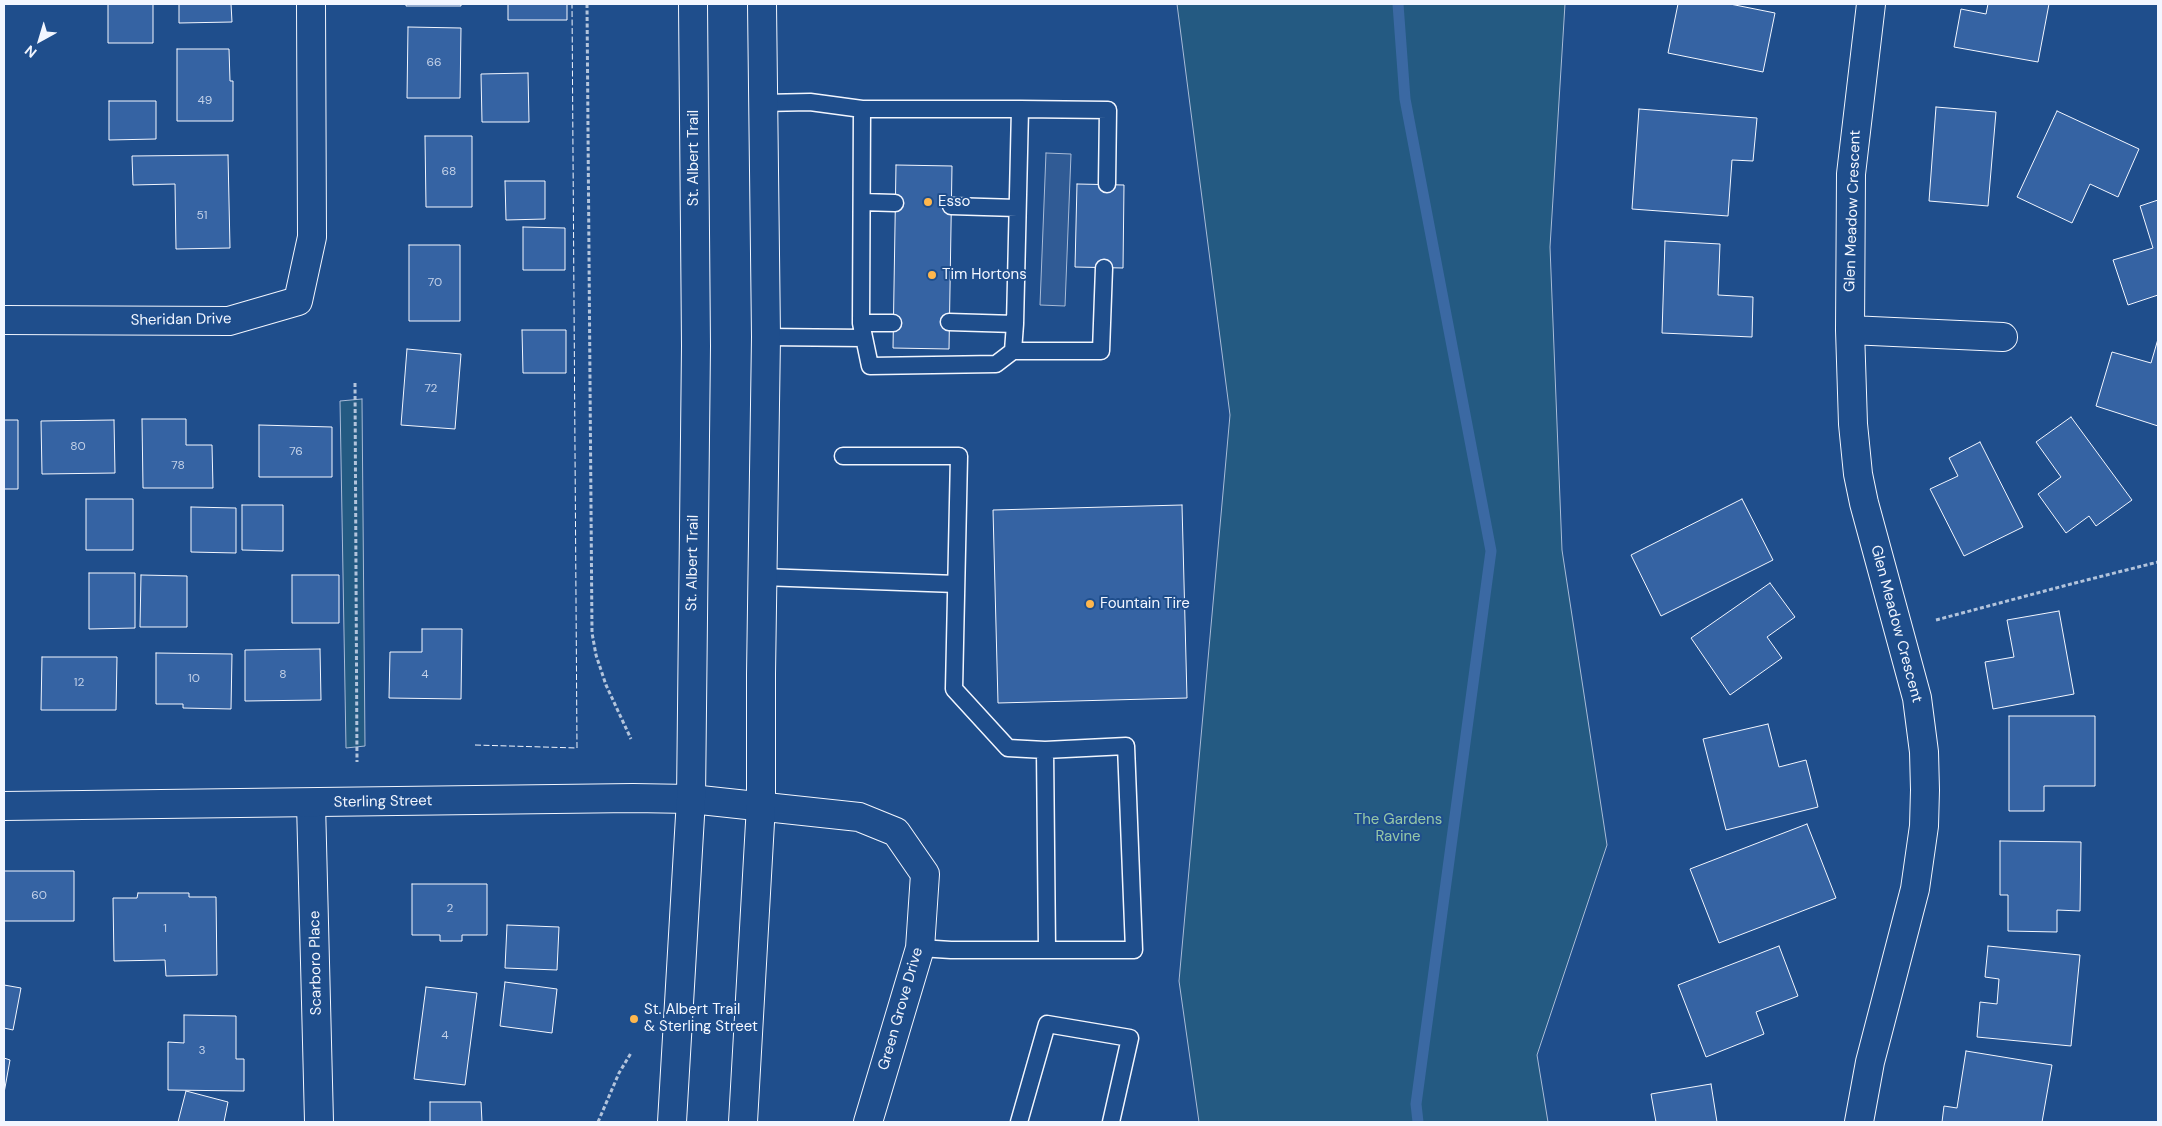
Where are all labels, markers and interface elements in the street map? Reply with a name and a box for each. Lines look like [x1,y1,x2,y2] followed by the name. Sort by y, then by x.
[15,15,65,65] north arrow
[21,41,40,62] text: N
[426,56,442,70] house number: 66
[198,94,212,108] house number: 49
[685,110,703,206] street label: St. Albert Trail
[1841,130,1865,292] street label: Glen Meadow Crescent
[442,165,456,179] house number: 68
[938,193,970,211] place label: Esso
[922,196,934,208] marker: Esso
[196,209,208,223] house number: 51
[942,266,1027,284] place label: Tim Hortons
[926,269,938,281] marker: Tim Hortons
[428,276,442,290] house number: 70
[131,310,231,330] street label: Sheridan Drive
[424,382,438,396] house number: 72
[70,440,86,454] house number: 80
[289,445,303,459] house number: 76
[171,459,185,473] house number: 78
[683,515,703,611] street label: St. Albert Trail
[1866,543,1926,705] street label: Glen Meadow Crescent
[1100,595,1190,613] place label: Fountain Tire
[1084,598,1096,610] marker: Fountain Tire
[279,668,287,682] house number: 8
[421,668,429,682] house number: 4
[188,672,200,686] house number: 10
[74,676,84,690] house number: 12
[333,792,433,812] street label: Sterling Street
[1354,811,1442,846] park label: The Gardens Ravine
[31,889,47,903] house number: 60
[447,902,453,916] house number: 2
[306,910,326,1016] street label: Scarboro Place
[163,922,167,936] house number: 1
[875,945,927,1073] street label: Green Grove Drive
[644,1001,758,1036] place label: St. Albert Trail & Sterling Street
[628,1013,640,1025] marker: St. Albert Trail & Sterling Street
[441,1029,449,1043] house number: 4
[198,1044,206,1058] house number: 3

